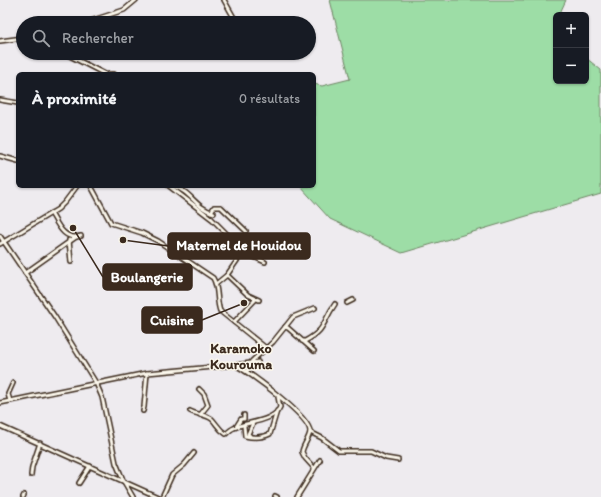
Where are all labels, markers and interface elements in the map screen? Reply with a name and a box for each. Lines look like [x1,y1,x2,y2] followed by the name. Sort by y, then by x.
[553,12,589,84] map controls
[553,12,589,48] button: +
[16,16,316,60] search box
[30,27,52,49] icon: search
[62,29,134,47] text: Rechercher
[553,48,589,84] button: −
[32,88,117,108] text: À proximité
[239,91,300,106] text: 0 résultats
[168,233,310,259] callout: Maternel de Houidou
[176,237,302,254] text: Maternel de Houidou
[103,264,192,290] callout: Boulangerie
[111,269,183,286] text: Boulangerie
[142,307,202,333] callout: Cuisine
[150,312,194,329] text: Cuisine
[210,340,272,373] district label: Karamoko Kourouma

